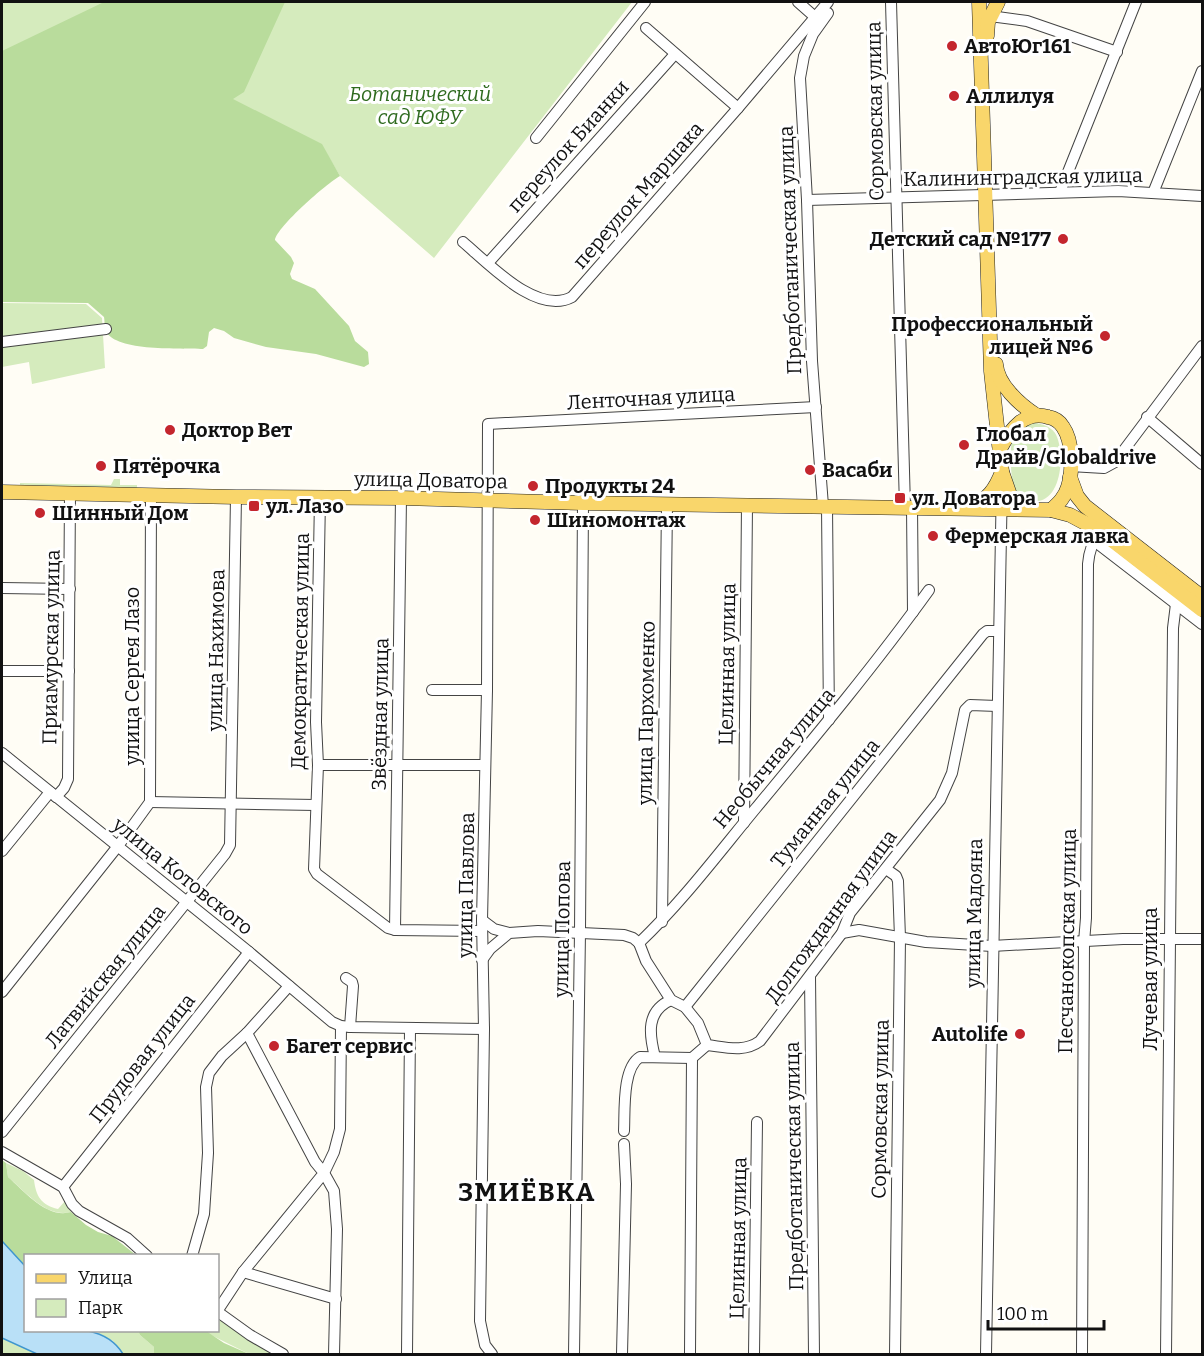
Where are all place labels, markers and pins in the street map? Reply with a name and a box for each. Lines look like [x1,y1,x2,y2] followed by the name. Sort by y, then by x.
[964,34,1071,58] place label: АвтоЮг161
[945,39,959,53] marker: АвтоЮг161
[966,84,1054,108] place label: Аллилуя
[947,89,961,103] marker: Аллилуя
[870,227,1051,251] place label: Детский сад №177
[1056,232,1070,246] marker: Детский сад №177
[891,312,1093,359] place label: Профессиональный лицей №6
[1098,329,1112,343] marker: Профессиональный лицей №6
[182,418,292,442] place label: Доктор Вет
[976,422,1156,469] place label: Глобал Драйв/Globaldrive
[163,423,177,437] marker: Доктор Вет
[957,438,971,452] marker: Глобал Драйв/Globaldrive
[113,454,220,478] place label: Пятёрочка
[822,458,893,482] place label: Васаби
[94,459,108,473] marker: Пятёрочка
[803,463,817,477] marker: Васаби
[545,474,675,498] place label: Продукты 24
[526,479,540,493] marker: Продукты 24
[911,486,1036,510] place label: ул. Доватора
[893,491,907,505] marker: ул. Доватора
[265,494,344,518] place label: ул. Лазо
[247,499,261,513] marker: ул. Лазо
[52,501,188,525] place label: Шинный Дом
[33,506,47,520] marker: Шинный Дом
[547,508,686,532] place label: Шиномонтаж
[528,513,542,527] marker: Шиномонтаж
[945,524,1129,548] place label: Фермерская лавка
[926,529,940,543] marker: Фермерская лавка
[932,1022,1008,1046] place label: Autolife
[1013,1027,1027,1041] marker: Autolife
[286,1034,413,1058] place label: Багет сервис
[267,1039,281,1053] marker: Багет сервис

